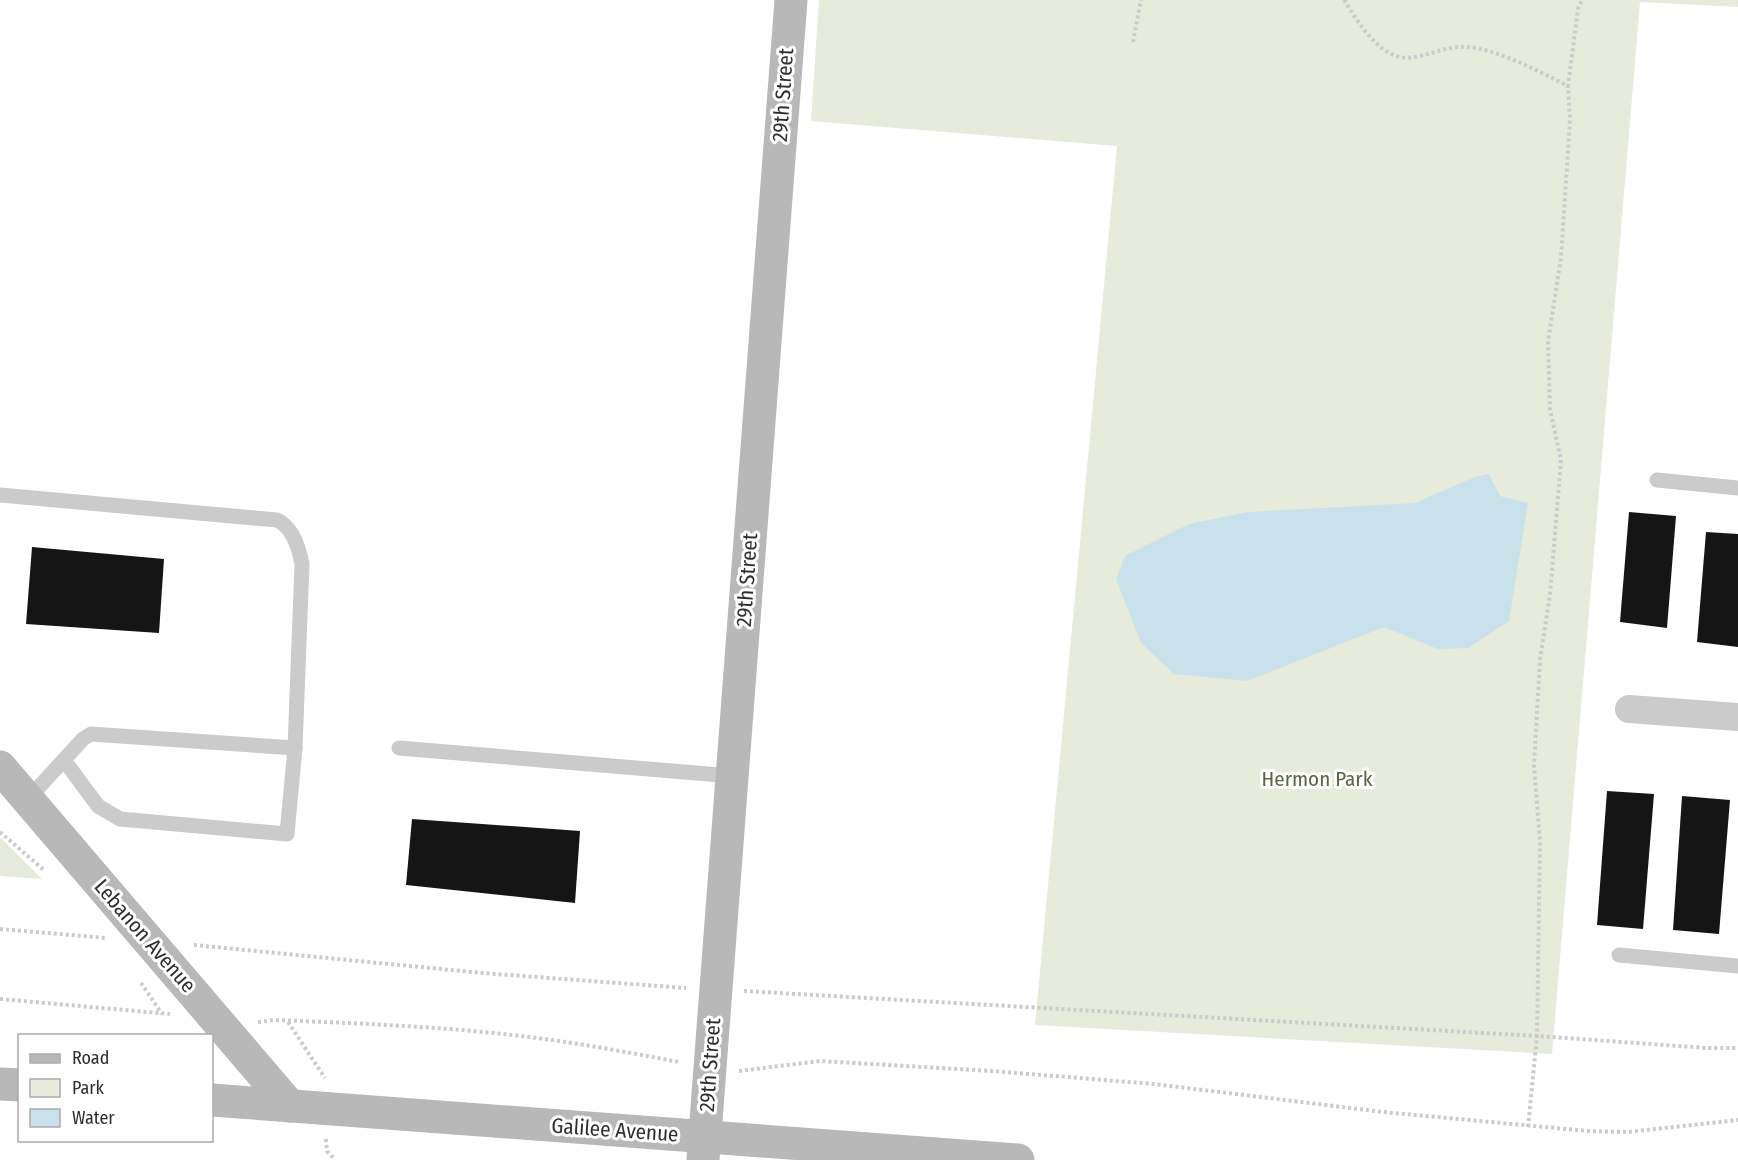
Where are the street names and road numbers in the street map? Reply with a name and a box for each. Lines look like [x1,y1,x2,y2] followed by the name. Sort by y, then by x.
[767,47,799,143] street label: 29th Street
[731,532,763,628] street label: 29th Street
[89,874,201,998] street label: Lebanon Avenue
[694,1017,726,1113] street label: 29th Street
[551,1113,679,1147] street label: Galilee Avenue

